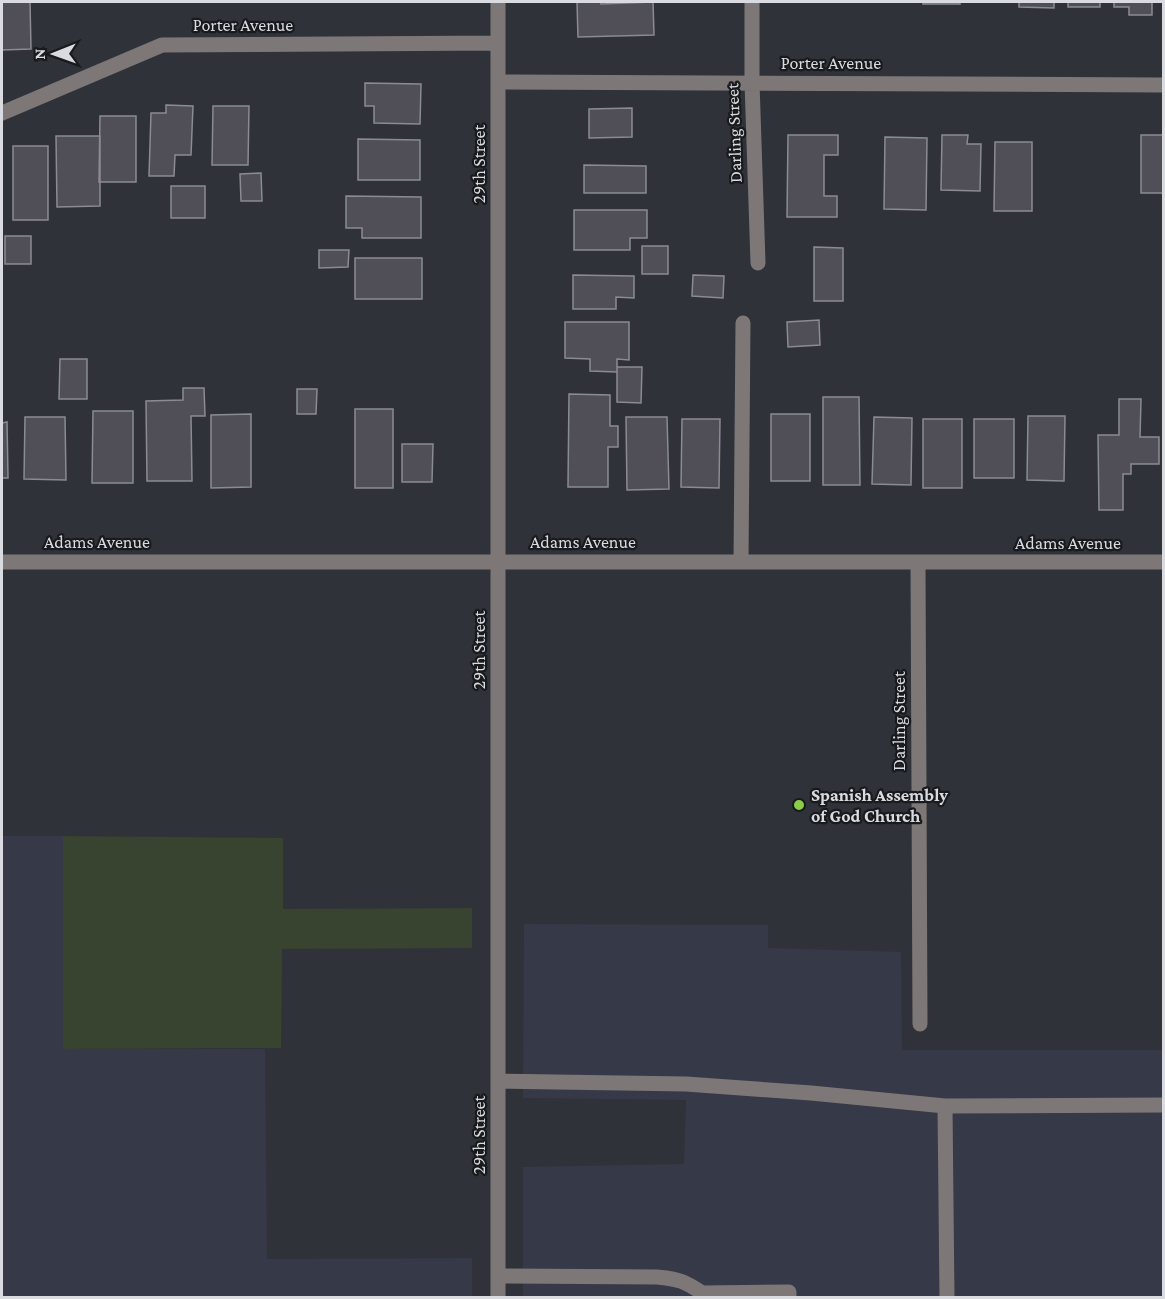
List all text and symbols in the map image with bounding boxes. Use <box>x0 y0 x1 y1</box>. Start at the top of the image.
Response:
street label: Porter Avenue <box>193 15 293 35</box>
north arrow <box>24 24 84 84</box>
text: N <box>31 49 48 60</box>
street label: Porter Avenue <box>781 53 881 73</box>
street label: Darling Street <box>722 82 746 183</box>
street label: 29th Street <box>469 124 489 203</box>
street label: Adams Avenue <box>44 532 150 552</box>
street label: Adams Avenue <box>530 532 636 552</box>
street label: Adams Avenue <box>1015 533 1121 553</box>
street label: 29th Street <box>469 610 489 689</box>
street label: Darling Street <box>889 670 909 771</box>
place label: Spanish Assembly of God Church <box>811 785 948 826</box>
marker: Spanish Assembly of God Church <box>792 798 806 812</box>
street label: 29th Street <box>469 1095 489 1174</box>

